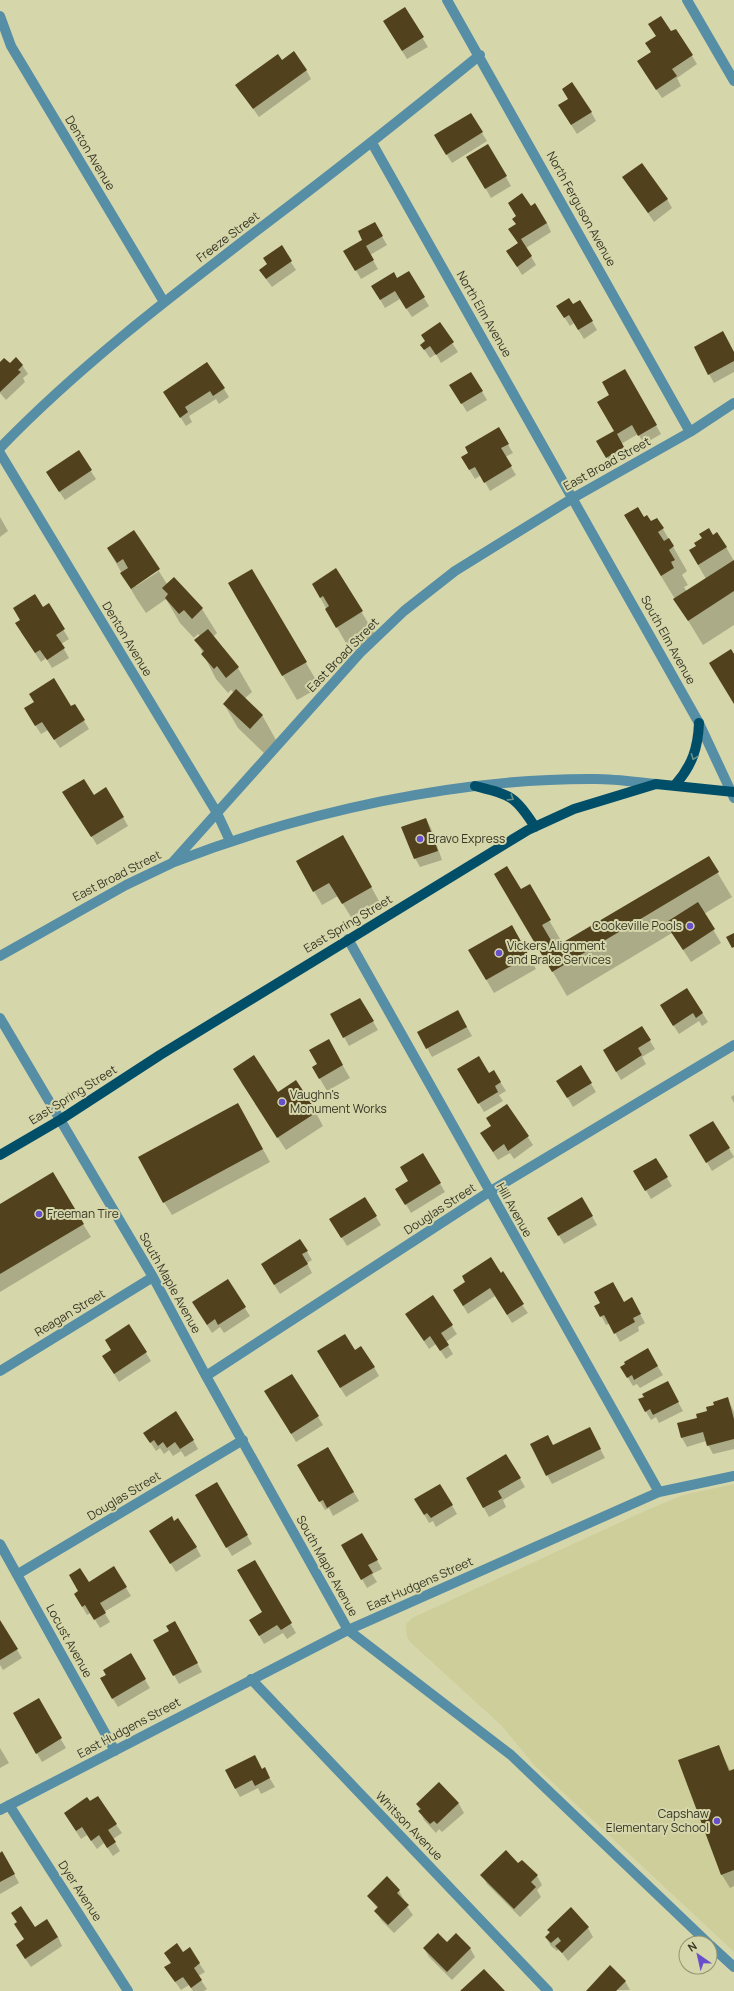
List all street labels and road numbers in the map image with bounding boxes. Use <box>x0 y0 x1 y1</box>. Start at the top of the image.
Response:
street label: Denton Avenue <box>61 112 119 193</box>
street label: North Ferguson Avenue <box>543 148 620 269</box>
street label: Freeze Street <box>193 207 263 266</box>
street label: North Elm Avenue <box>453 267 516 360</box>
street label: East Broad Street <box>560 432 654 495</box>
street label: South Elm Avenue <box>637 592 700 687</box>
street label: Denton Avenue <box>98 598 156 679</box>
street label: East Broad Street <box>303 614 383 695</box>
street label: East Broad Street <box>70 846 164 905</box>
street label: East Spring Street <box>300 890 395 957</box>
street label: East Spring Street <box>26 1061 120 1128</box>
street label: Douglas Street <box>400 1179 479 1238</box>
street label: Hill Avenue <box>492 1179 536 1240</box>
street label: South Maple Avenue <box>136 1229 205 1336</box>
street label: Reagan Street <box>31 1285 108 1340</box>
street label: Douglas Street <box>84 1467 164 1524</box>
street label: South Maple Avenue <box>293 1512 362 1619</box>
street label: East Hudgens Street <box>364 1552 476 1615</box>
street label: Locust Avenue <box>42 1601 97 1681</box>
street label: East Hudgens Street <box>74 1693 183 1762</box>
street label: Whitson Avenue <box>372 1787 447 1864</box>
street label: Dyer Avenue <box>55 1857 106 1924</box>

